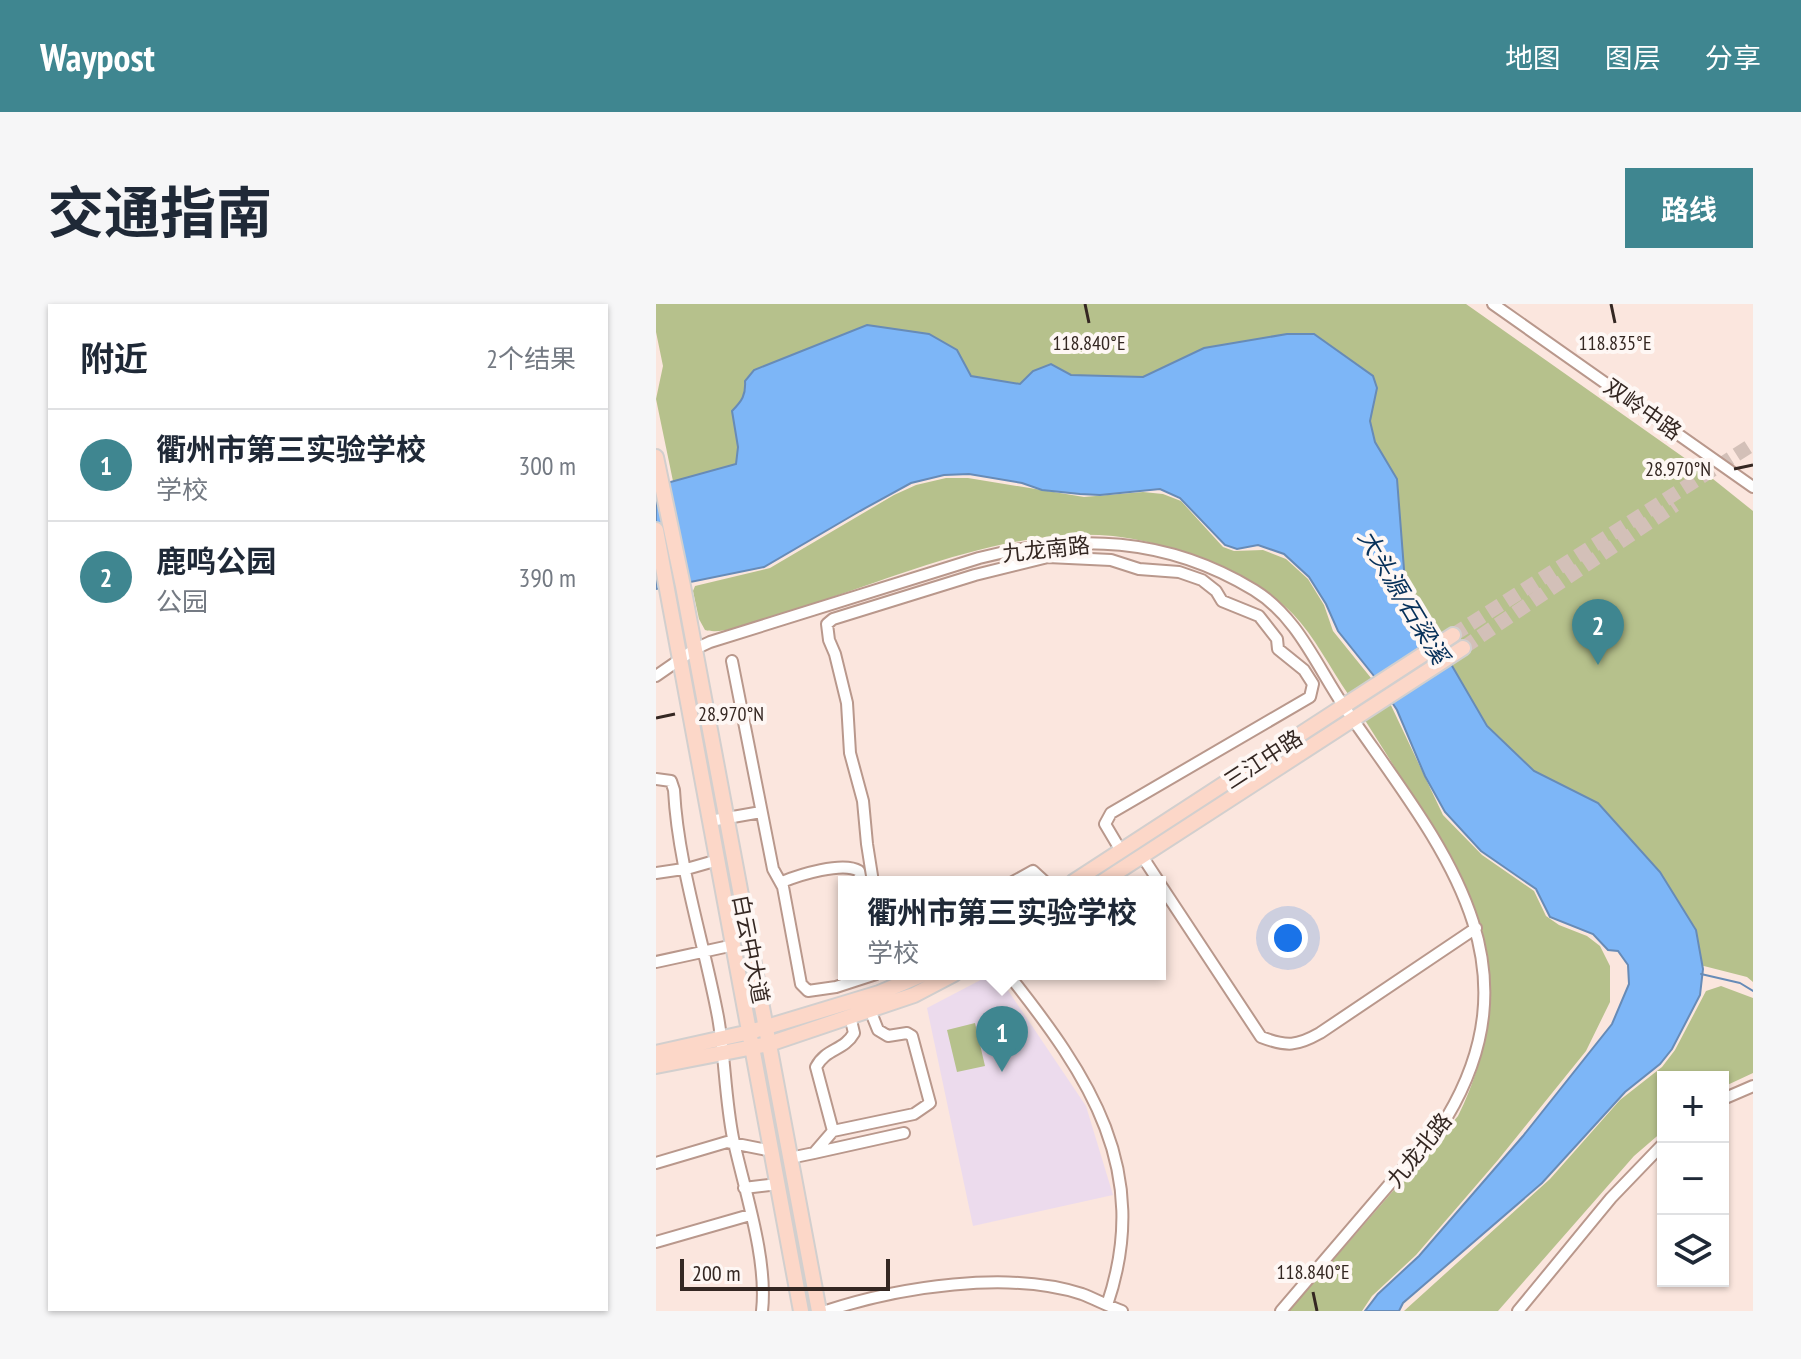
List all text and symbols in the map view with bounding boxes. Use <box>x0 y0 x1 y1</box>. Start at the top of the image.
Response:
text: Waypost <box>40 32 155 81</box>
text: 地图 <box>1505 39 1561 76</box>
text: 图层 <box>1605 39 1661 76</box>
text: 分享 <box>1705 39 1761 76</box>
button: 路线 <box>1625 168 1753 248</box>
text: 交通指南 <box>48 176 272 248</box>
text: 118.840°E <box>1053 330 1125 356</box>
text: 118.835°E <box>1579 330 1651 356</box>
text: 附近 <box>80 336 148 380</box>
text: 2个结果 <box>486 342 576 375</box>
street label: 双岭中路 <box>1599 372 1687 446</box>
text: 衢州市第三实验学校 <box>156 429 426 468</box>
text: 1 <box>100 449 112 482</box>
text: 300 m <box>518 449 576 482</box>
text: 28.970°N <box>1645 456 1711 482</box>
text: 学校 <box>156 473 208 506</box>
water label: 大头源/石梁溪 <box>1351 524 1457 672</box>
street label: 九龙南路 <box>1001 530 1091 568</box>
text: 鹿鸣公园 <box>156 541 276 580</box>
text: 2 <box>100 561 112 594</box>
text: 390 m <box>518 561 576 594</box>
text: 公园 <box>156 585 208 618</box>
pin: 2 <box>1572 599 1624 665</box>
text: 28.970°N <box>698 701 764 727</box>
street label: 三江中路 <box>1218 723 1308 795</box>
popup <box>838 876 1166 980</box>
street label: 白云中大道 <box>727 892 775 1006</box>
text: 衢州市第三实验学校 <box>867 892 1137 931</box>
your location <box>1268 918 1308 958</box>
text: 学校 <box>867 936 919 969</box>
pin: 1 <box>976 1006 1028 1072</box>
map controls <box>1657 1071 1729 1287</box>
button: + <box>1657 1071 1729 1143</box>
street label: 九龙北路 <box>1380 1107 1458 1193</box>
button: − <box>1657 1143 1729 1215</box>
button: layers <box>1657 1215 1729 1287</box>
scale bar <box>680 1255 890 1291</box>
text: 200 m <box>692 1259 741 1287</box>
text: 118.840°E <box>1277 1259 1349 1285</box>

